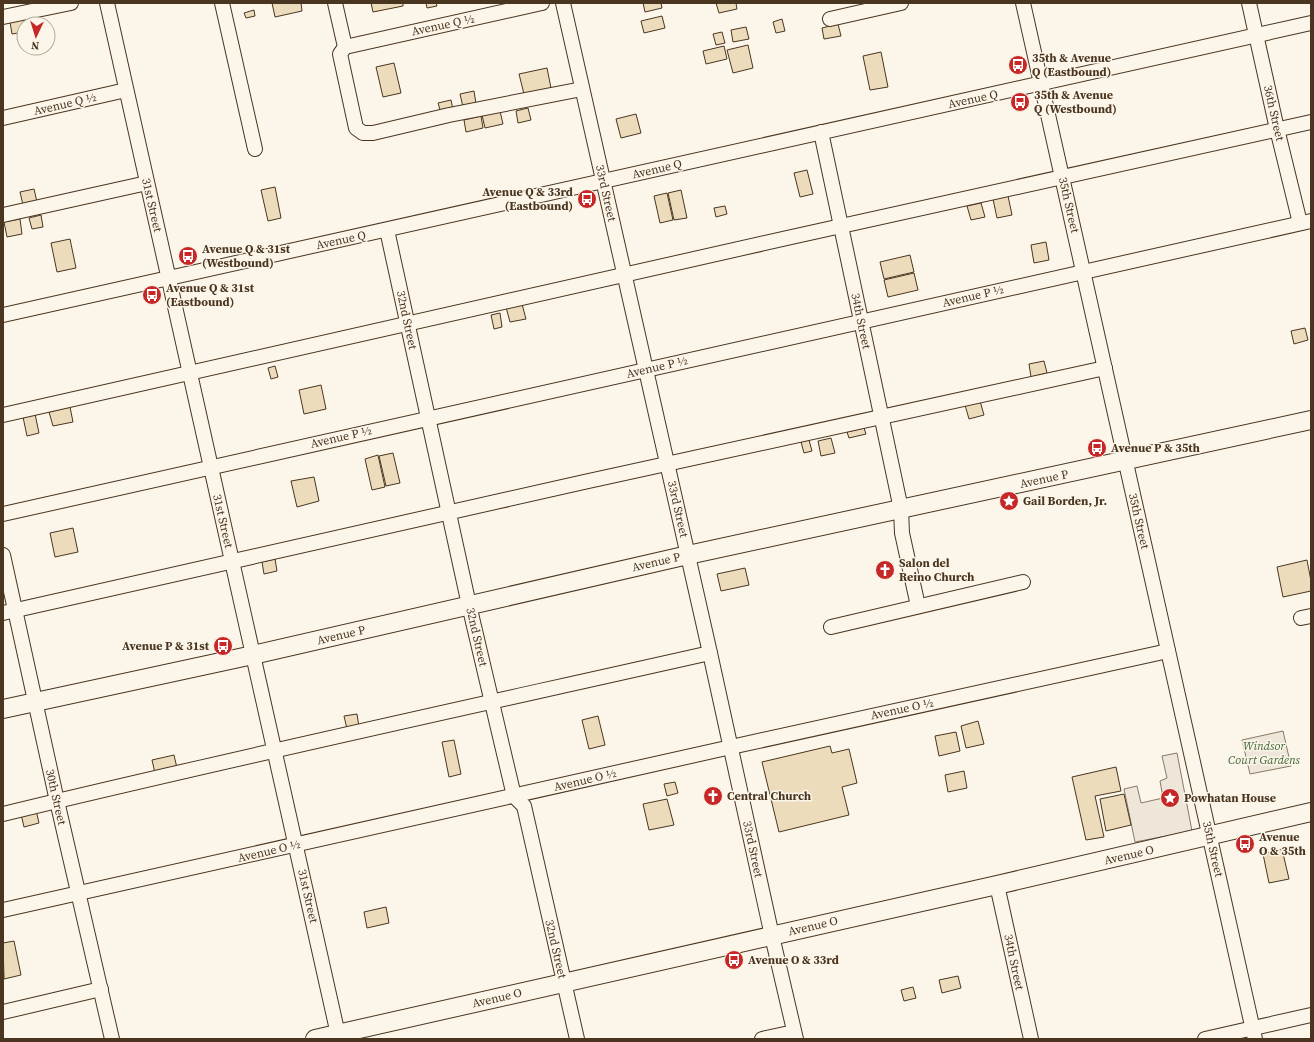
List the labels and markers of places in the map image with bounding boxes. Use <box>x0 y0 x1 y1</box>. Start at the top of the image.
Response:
place label: 35th & Avenue Q (Eastbound) <box>1032 50 1111 80</box>
bus stop icon: 35th & Avenue Q (Eastbound) <box>1007 54 1029 76</box>
place label: 35th & Avenue Q (Westbound) <box>1034 87 1117 117</box>
bus stop icon: 35th & Avenue Q (Westbound) <box>1009 91 1031 113</box>
place label: Avenue Q & 33rd (Eastbound) <box>482 184 573 214</box>
bus stop icon: Avenue Q & 33rd (Eastbound) <box>576 188 598 210</box>
place label: Avenue Q & 31st (Westbound) <box>202 241 291 271</box>
bus stop icon: Avenue Q & 31st (Westbound) <box>177 245 199 267</box>
place label: Avenue Q & 31st (Eastbound) <box>166 280 255 310</box>
bus stop icon: Avenue Q & 31st (Eastbound) <box>141 284 163 306</box>
bus stop icon: Avenue P & 35th <box>1086 437 1108 459</box>
place label: Avenue P & 35th <box>1111 440 1200 456</box>
place icon: Gail Borden, Jr. <box>998 490 1020 512</box>
place label: Gail Borden, Jr. <box>1023 493 1107 509</box>
place label: Salon del Reino Church <box>899 555 975 585</box>
church icon: Salon del Reino Church <box>874 559 896 581</box>
bus stop icon: Avenue P & 31st <box>212 635 234 657</box>
place label: Avenue P & 31st <box>122 638 210 654</box>
church icon: Central Church <box>702 785 724 807</box>
place icon: Powhatan House <box>1159 787 1181 809</box>
place label: Central Church <box>727 788 812 804</box>
place label: Powhatan House <box>1184 790 1276 806</box>
place label: Avenue O & 35th <box>1259 829 1307 859</box>
bus stop icon: Avenue O & 35th <box>1234 833 1256 855</box>
bus stop icon: Avenue O & 33rd <box>723 949 745 971</box>
place label: Avenue O & 33rd <box>748 952 839 968</box>

